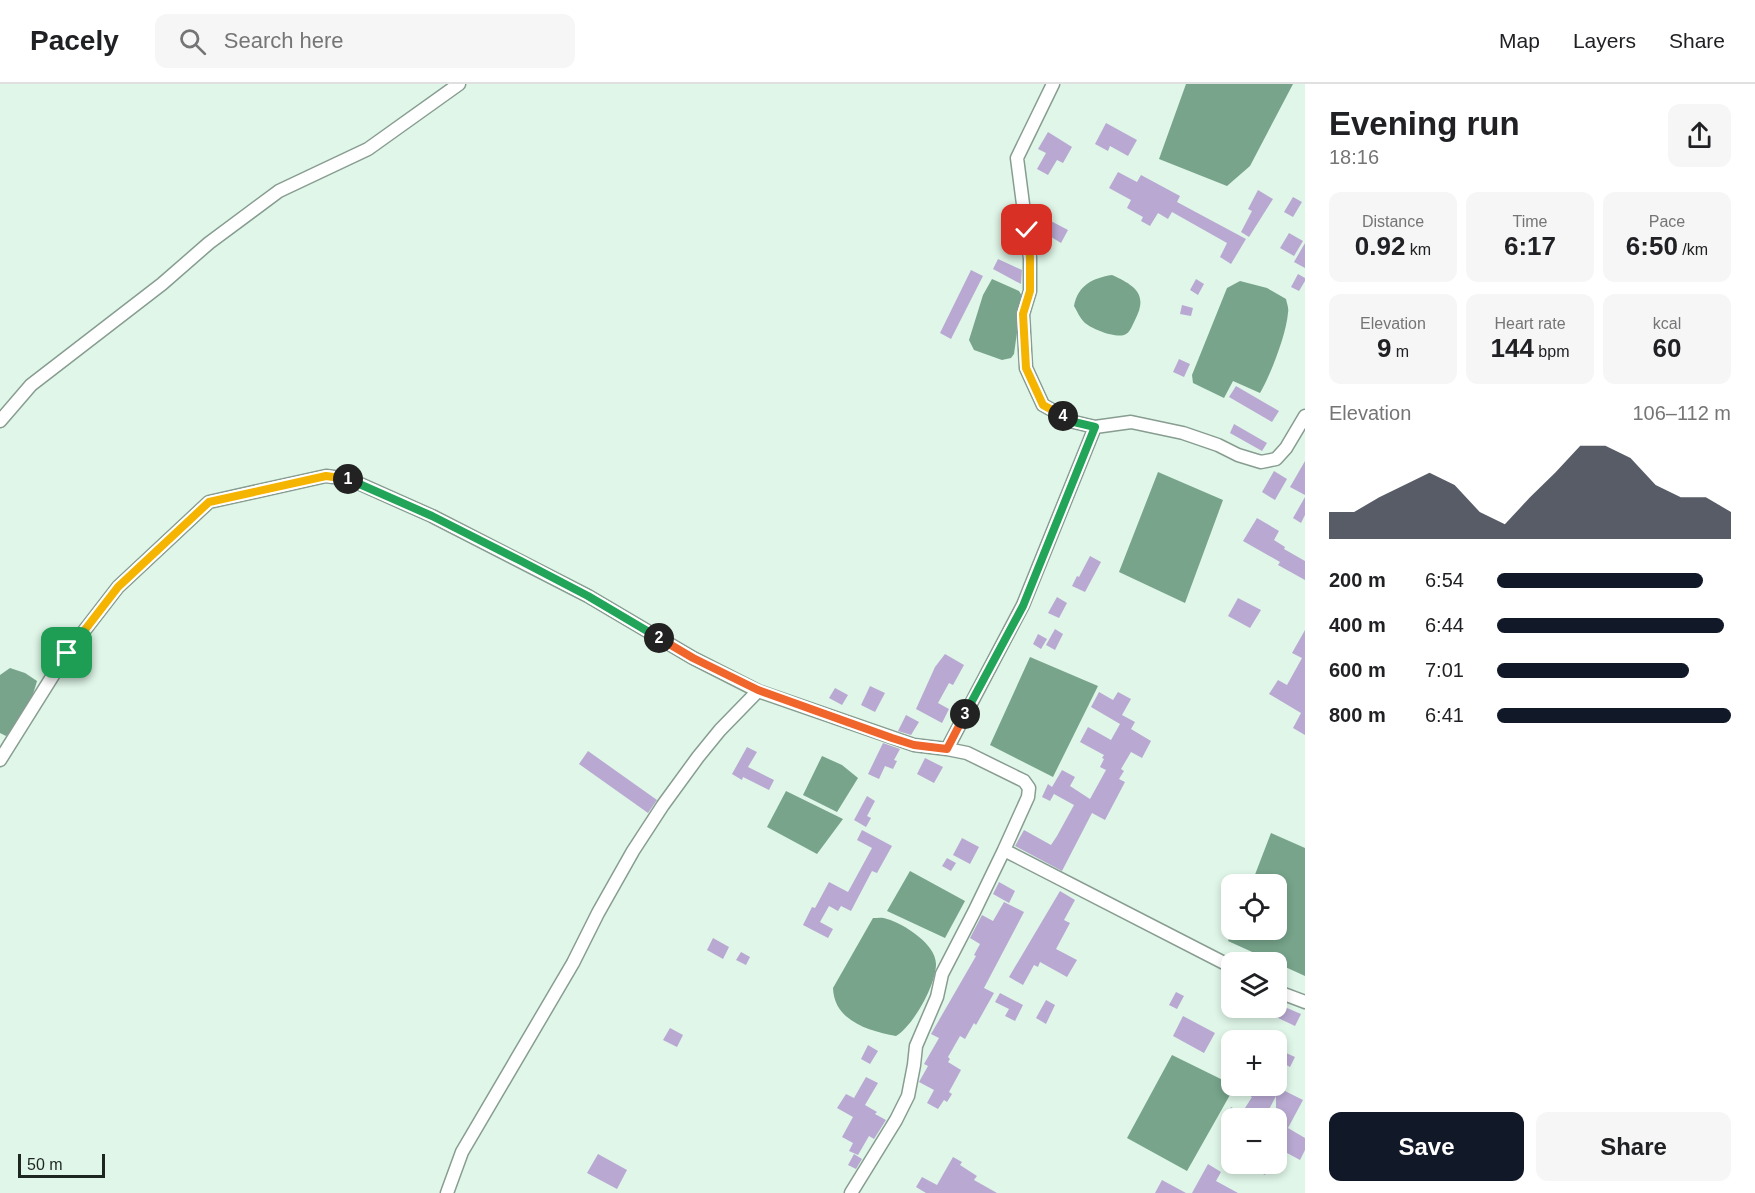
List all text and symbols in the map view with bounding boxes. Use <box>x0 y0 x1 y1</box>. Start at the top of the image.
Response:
search box <box>155 14 575 68</box>
text: Pacely <box>30 25 119 56</box>
icon: search <box>176 25 209 58</box>
text: Search here <box>224 28 344 53</box>
text: Map <box>1499 29 1540 52</box>
text: Layers <box>1573 29 1636 52</box>
text: Share <box>1669 29 1725 52</box>
button: share <box>1668 104 1731 167</box>
text: Evening run <box>1329 105 1520 142</box>
text: 18:16 <box>1329 146 1379 168</box>
pin <box>1001 204 1052 255</box>
icon: check <box>1010 213 1043 246</box>
text: Distance <box>1362 213 1424 230</box>
text: Time <box>1513 213 1547 230</box>
text: Pace <box>1649 213 1685 230</box>
text: 0.92 <box>1355 231 1405 261</box>
text: 6:17 <box>1504 231 1556 261</box>
text: 6:50 <box>1626 231 1678 261</box>
text: km <box>1405 241 1431 258</box>
text: /km <box>1678 241 1708 258</box>
text: Elevation <box>1360 315 1426 332</box>
text: Heart rate <box>1494 315 1566 332</box>
text: kcal <box>1653 315 1681 332</box>
text: 9 <box>1377 333 1391 363</box>
text: 144 <box>1491 333 1534 363</box>
text: 60 <box>1653 333 1681 363</box>
text: m <box>1391 343 1409 360</box>
text: bpm <box>1534 343 1569 360</box>
pin: 4 <box>1048 401 1078 431</box>
text: Elevation <box>1329 402 1411 424</box>
text: 106–112 m <box>1632 402 1731 424</box>
text: 4 <box>1059 407 1067 424</box>
pin: 1 <box>333 464 363 494</box>
text: 1 <box>344 470 352 487</box>
text: 200 m <box>1329 569 1386 591</box>
text: 6:54 <box>1425 569 1464 591</box>
text: 400 m <box>1329 614 1386 636</box>
text: 6:44 <box>1425 614 1464 636</box>
pin: 2 <box>644 623 674 653</box>
pin <box>41 627 92 678</box>
text: 2 <box>655 629 663 646</box>
icon: arrive <box>50 636 83 669</box>
text: 600 m <box>1329 659 1386 681</box>
text: 7:01 <box>1425 659 1464 681</box>
pin: 3 <box>950 699 980 729</box>
text: 800 m <box>1329 704 1386 726</box>
text: 6:41 <box>1425 704 1464 726</box>
text: 3 <box>961 705 969 722</box>
map controls <box>1221 874 1287 1174</box>
button: locate <box>1221 874 1287 940</box>
button: layers <box>1221 952 1287 1018</box>
button: + <box>1221 1030 1287 1096</box>
button: − <box>1221 1108 1287 1174</box>
button: Save <box>1329 1112 1524 1181</box>
button: Share <box>1536 1112 1731 1181</box>
scale bar <box>18 1151 105 1178</box>
text: 50 m <box>27 1156 63 1173</box>

